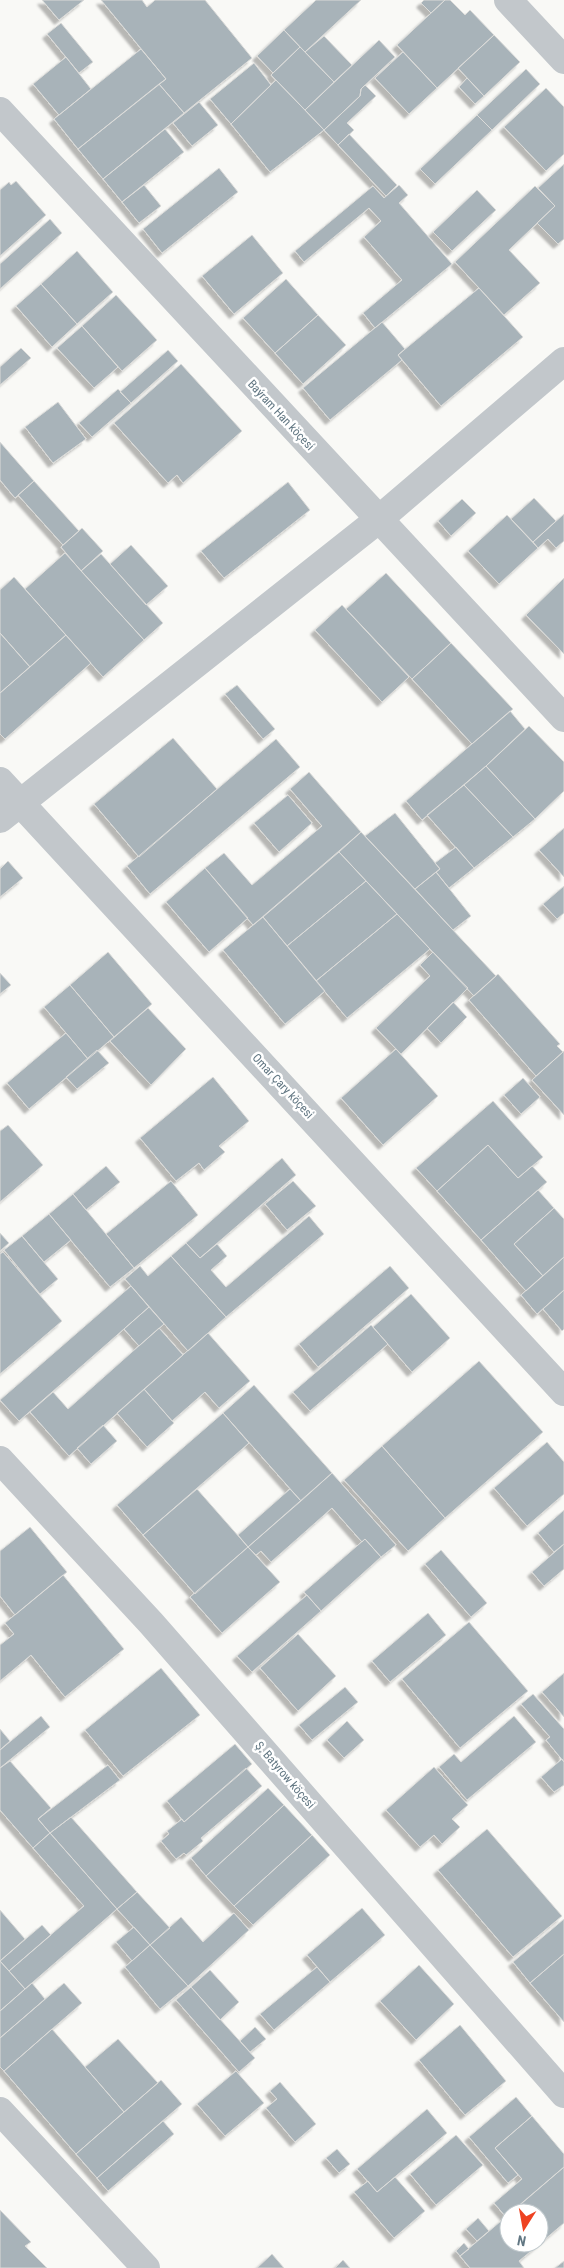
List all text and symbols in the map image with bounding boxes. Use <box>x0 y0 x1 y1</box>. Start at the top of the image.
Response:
street label: Baýram Han köçesi <box>245 377 317 453</box>
street label: Omar Çary köçesi <box>249 1051 317 1121</box>
street label: Ş. Batyrow köçesi <box>252 1739 318 1811</box>
north arrow <box>499 2203 549 2253</box>
text: N <box>516 2232 527 2249</box>

